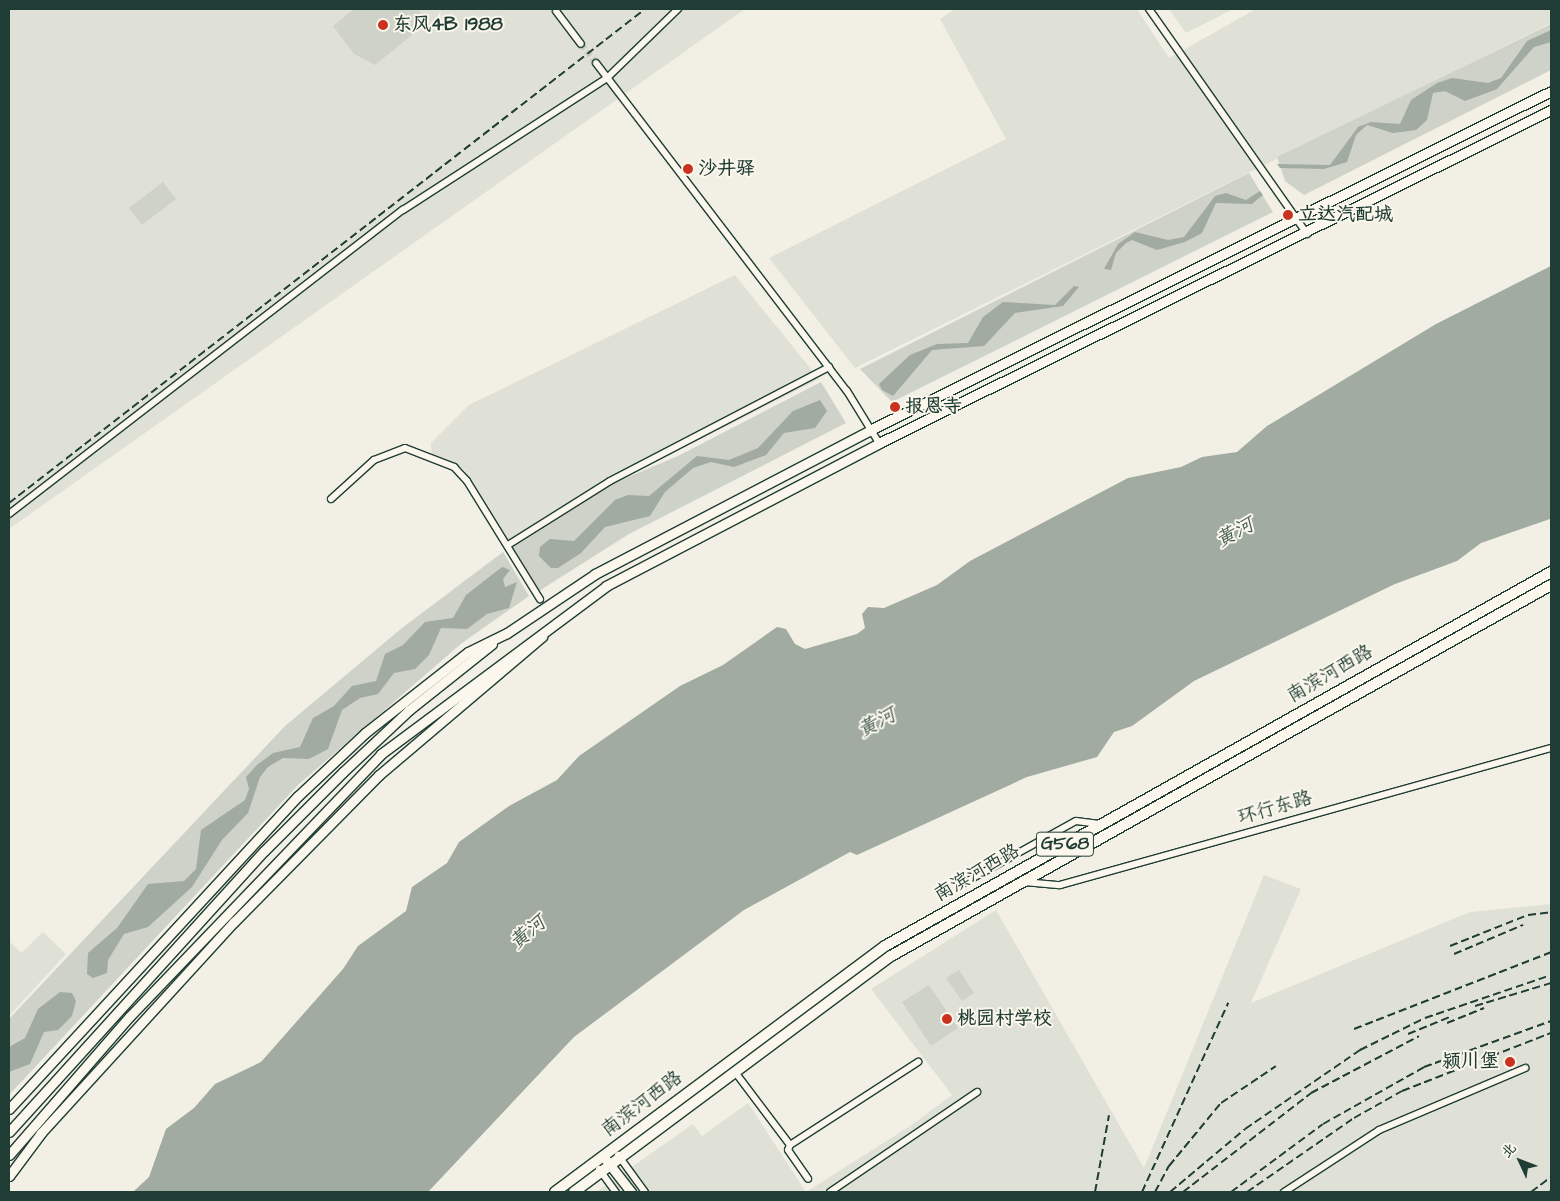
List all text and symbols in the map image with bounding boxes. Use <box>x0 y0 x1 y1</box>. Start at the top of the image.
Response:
place label: 东风4B 1988 <box>393 14 503 36</box>
marker: 东风4B 1988 <box>377 19 389 31</box>
place label: 沙井驿 <box>698 158 755 180</box>
marker: 沙井驿 <box>682 163 694 175</box>
place label: 立达汽配城 <box>1298 204 1393 226</box>
marker: 立达汽配城 <box>1282 209 1294 221</box>
place label: 报恩寺 <box>905 396 962 418</box>
marker: 报恩寺 <box>889 401 901 413</box>
water label: 黄河 <box>1212 513 1258 553</box>
street label: 南滨河西路 <box>1283 640 1377 708</box>
water label: 黄河 <box>854 703 900 743</box>
street label: 环行东路 <box>1235 787 1315 829</box>
road number: G568 <box>1035 829 1095 860</box>
street label: 南滨河西路 <box>930 839 1024 907</box>
water label: 黄河 <box>505 911 551 955</box>
place label: 桃园村学校 <box>957 1008 1052 1030</box>
marker: 桃园村学校 <box>941 1013 953 1025</box>
place label: 颍川堡 <box>1442 1051 1499 1073</box>
marker: 颍川堡 <box>1503 1055 1517 1069</box>
street label: 南滨河西路 <box>597 1066 687 1142</box>
north arrow <box>1495 1136 1545 1186</box>
text: 北 <box>1497 1139 1521 1163</box>

